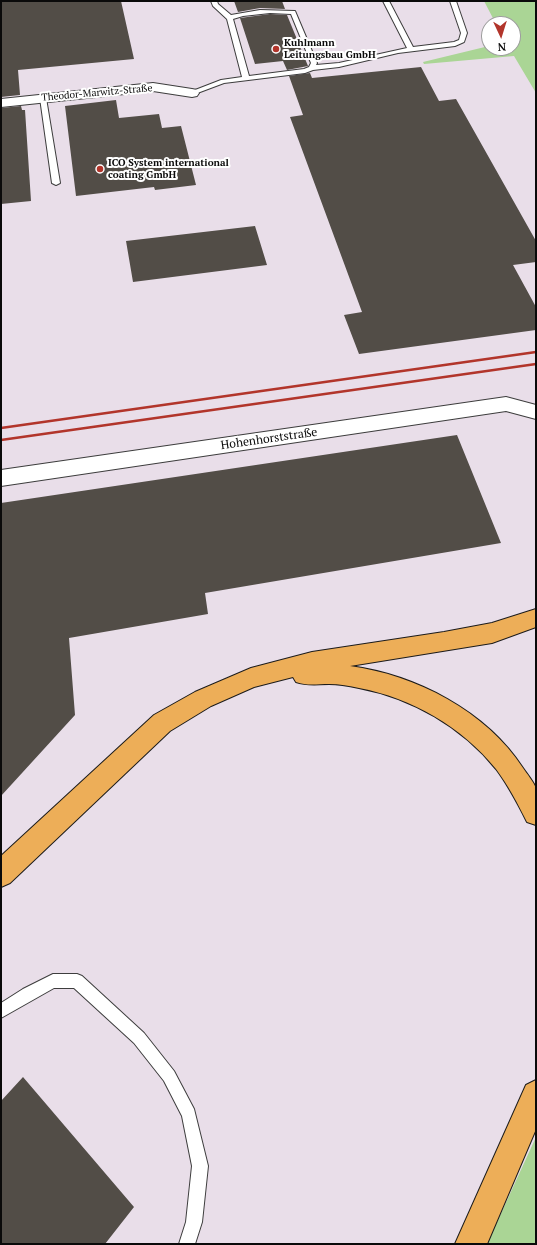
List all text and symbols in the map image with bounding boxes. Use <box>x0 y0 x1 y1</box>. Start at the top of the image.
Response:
north arrow <box>481 16 521 56</box>
place label: Kuhlmann Leitungsbau GmbH <box>284 37 376 60</box>
text: N <box>497 40 506 54</box>
marker: Kuhlmann Leitungsbau GmbH <box>271 44 281 54</box>
street label: Theodor-Marwitz-Straße <box>41 82 153 104</box>
place label: ICO System international coating GmbH <box>108 157 229 180</box>
marker: ICO System international coating GmbH <box>95 164 105 174</box>
street label: Hohenhorststraße <box>220 425 318 453</box>

